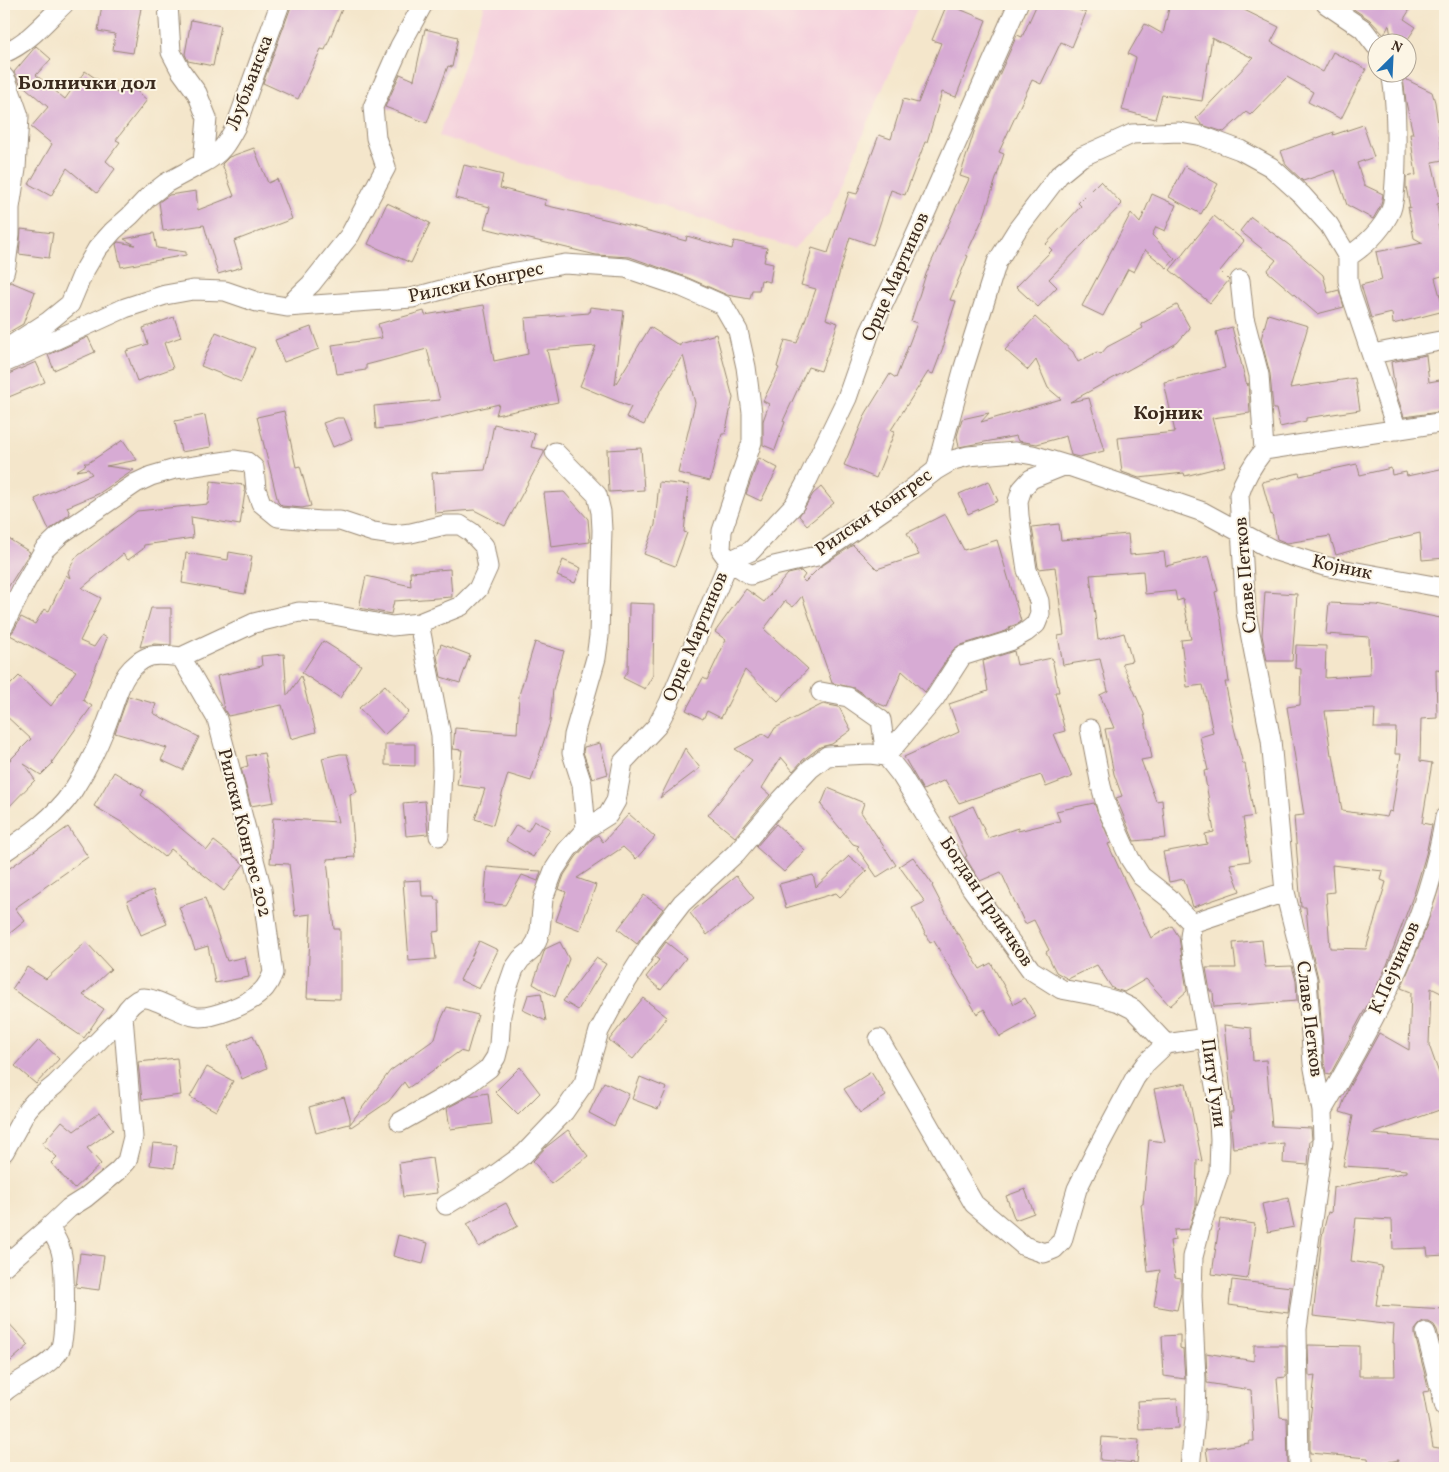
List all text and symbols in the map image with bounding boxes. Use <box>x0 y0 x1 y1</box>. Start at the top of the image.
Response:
street label: Љубљанска <box>220 32 280 134</box>
north arrow <box>1366 32 1416 82</box>
text: N <box>1388 37 1405 58</box>
district label: Болнички дол <box>18 70 156 98</box>
street label: Орце Мартинов <box>856 208 936 346</box>
street label: Рилски Конгрес <box>406 256 546 310</box>
district label: Којник <box>1133 400 1203 428</box>
street label: Рилски Конгрес <box>810 463 938 563</box>
street label: Славе Петков <box>1228 516 1264 634</box>
street label: Којник <box>1310 549 1374 587</box>
street label: Орце Мартинов <box>657 568 735 706</box>
street label: Рилски Конгрес 202 <box>210 746 278 920</box>
street label: Богдан Прличков <box>933 832 1039 972</box>
street label: К.Пејчинов <box>1363 917 1427 1019</box>
street label: Славе Петков <box>1289 959 1329 1079</box>
street label: Питу Гули <box>1194 1037 1232 1129</box>

